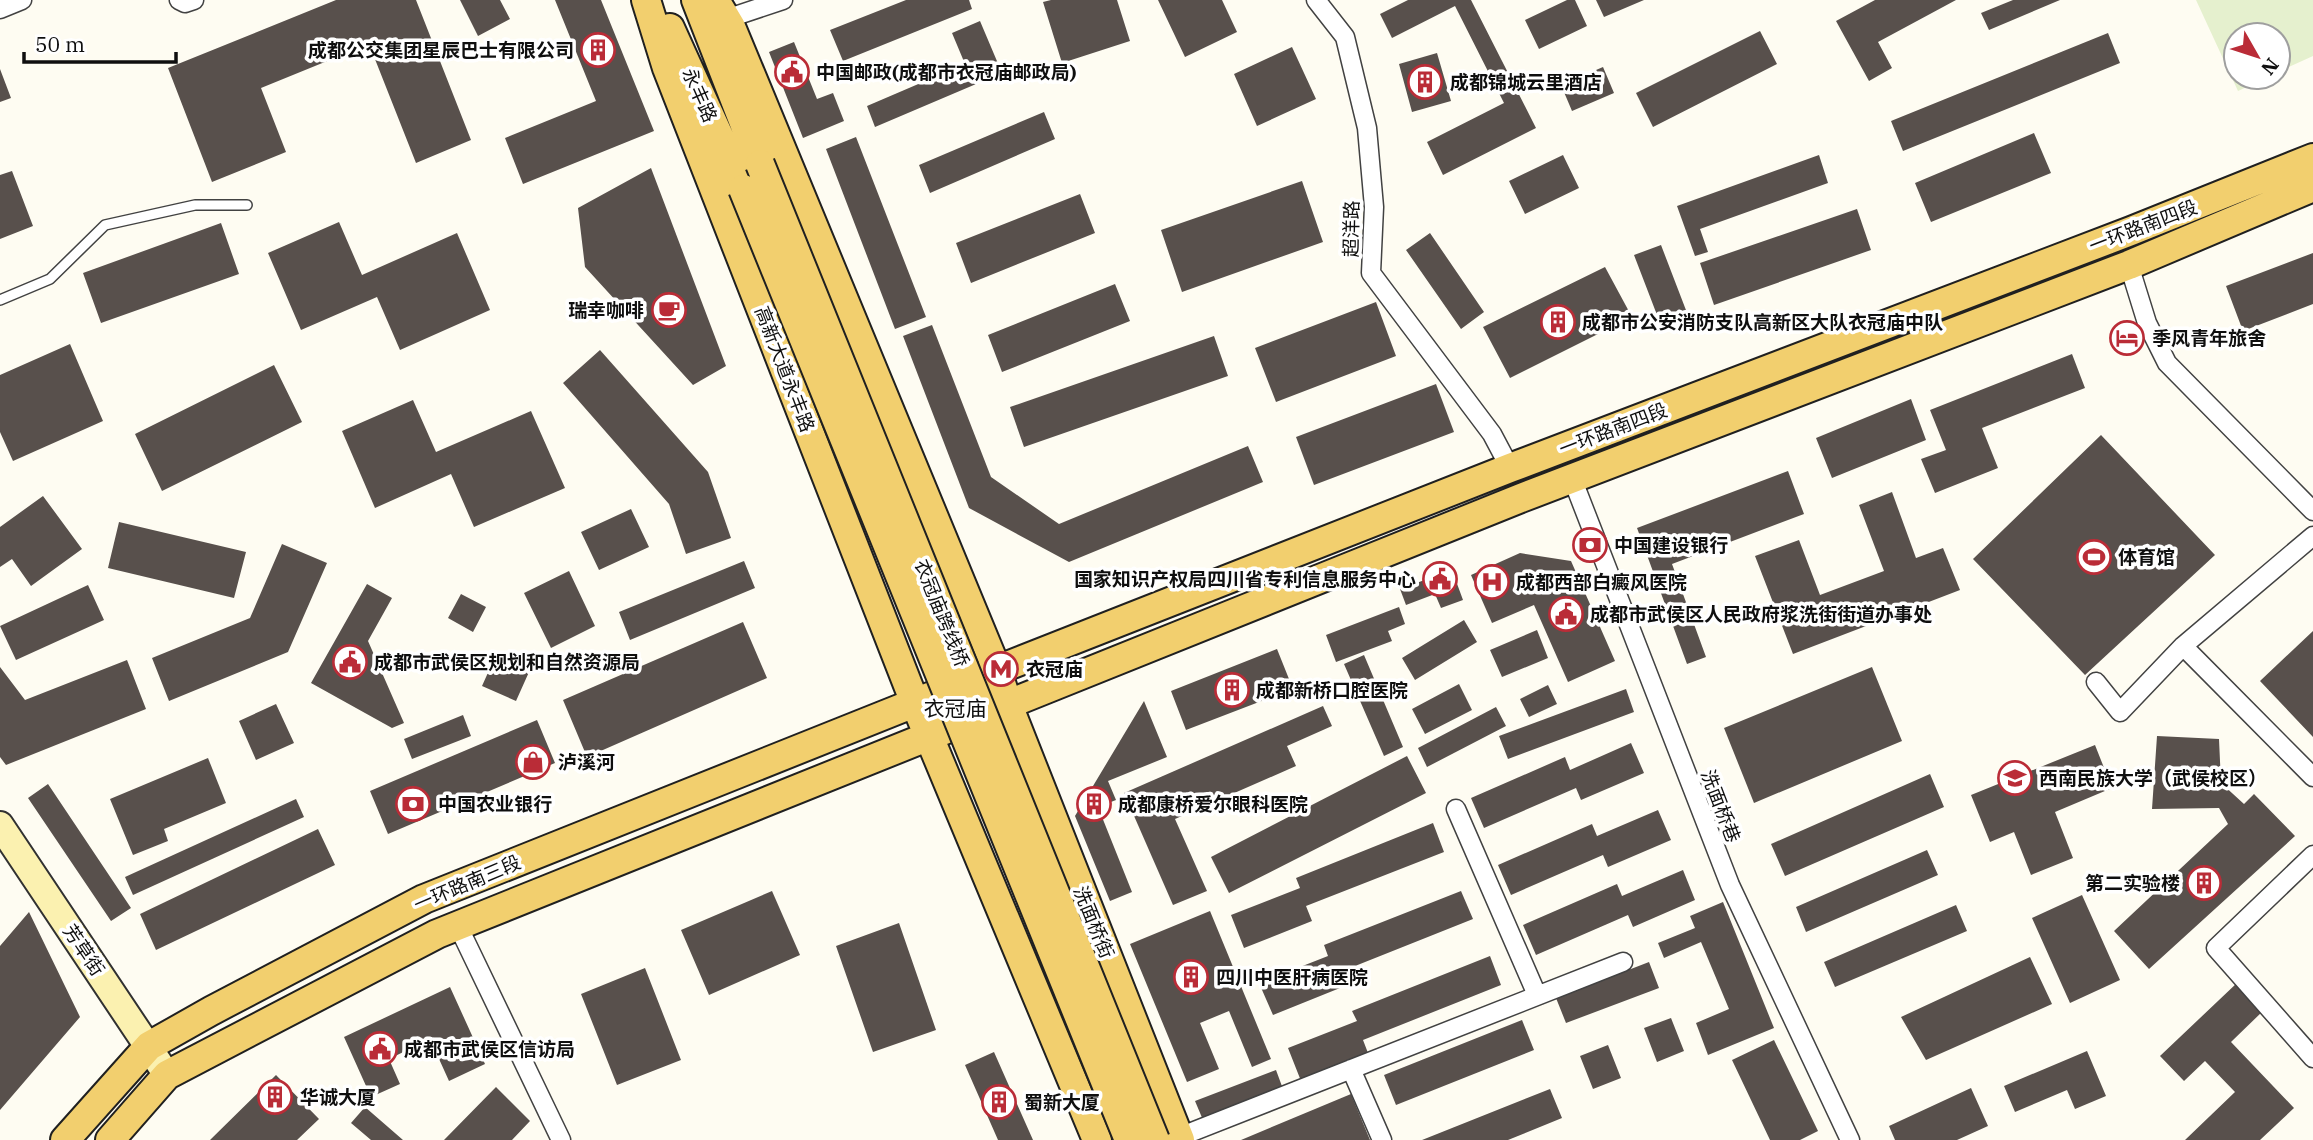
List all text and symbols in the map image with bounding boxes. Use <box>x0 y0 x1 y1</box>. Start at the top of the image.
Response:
scale bar <box>24 21 177 65</box>
north arrow <box>2222 21 2292 91</box>
text: 50 m <box>35 30 85 58</box>
building icon: 成都公交集团星辰巴士有限公司 <box>579 31 617 69</box>
place label: 成都公交集团星辰巴士有限公司 <box>308 38 574 62</box>
public building icon: 中国邮政(成都市衣冠庙邮政局) <box>773 53 811 91</box>
text: N <box>2256 53 2284 80</box>
place label: 中国邮政(成都市衣冠庙邮政局) <box>816 60 1077 84</box>
building icon: 成都锦城云里酒店 <box>1406 63 1444 101</box>
street label: 永丰路 <box>677 64 723 126</box>
place label: 成都锦城云里酒店 <box>1450 70 1602 94</box>
street label: 一环路南四段 <box>2085 194 2201 258</box>
street label: 超洋路 <box>1339 200 1363 258</box>
cafe icon: 瑞幸咖啡 <box>650 291 688 329</box>
place label: 瑞幸咖啡 <box>568 298 644 322</box>
street label: 高新大道永丰路 <box>750 303 820 435</box>
building icon: 成都市公安消防支队高新区大队衣冠庙中队 <box>1539 303 1577 341</box>
place label: 成都市公安消防支队高新区大队衣冠庙中队 <box>1582 310 1943 334</box>
hotel icon: 季风青年旅舍 <box>2108 319 2146 357</box>
place label: 季风青年旅舍 <box>2152 326 2266 350</box>
street label: 一环路南四段 <box>1555 397 1671 461</box>
bank icon: 中国建设银行 <box>1571 526 1609 564</box>
place label: 中国建设银行 <box>1614 533 1728 557</box>
sports icon: 体育馆 <box>2075 538 2113 576</box>
place label: 体育馆 <box>2118 545 2175 569</box>
street label: 衣冠庙跨线桥 <box>910 556 974 670</box>
public building icon: 国家知识产权局四川省专利信息服务中心 <box>1421 560 1459 598</box>
hospital icon: 成都西部白癜风医院 <box>1473 563 1511 601</box>
place label: 国家知识产权局四川省专利信息服务中心 <box>1074 567 1416 591</box>
place label: 成都西部白癜风医院 <box>1516 570 1687 594</box>
public building icon: 成都市武侯区人民政府浆洗街街道办事处 <box>1547 595 1585 633</box>
place label: 成都市武侯区人民政府浆洗街街道办事处 <box>1590 602 1932 626</box>
public building icon: 成都市武侯区规划和自然资源局 <box>331 643 369 681</box>
place label: 成都市武侯区规划和自然资源局 <box>374 650 640 674</box>
metro station icon: 衣冠庙 <box>982 650 1020 688</box>
place label: 衣冠庙 <box>1026 657 1083 681</box>
building icon: 成都新桥口腔医院 <box>1213 671 1251 709</box>
place label: 成都新桥口腔医院 <box>1256 678 1408 702</box>
district label: 衣冠庙 <box>924 694 987 722</box>
shop icon: 泸溪河 <box>514 743 552 781</box>
place label: 泸溪河 <box>558 750 615 774</box>
school or university icon: 西南民族大学（武侯校区） <box>1996 759 2034 797</box>
street label: 洗面桥巷 <box>1696 766 1746 846</box>
place label: 西南民族大学（武侯校区） <box>2039 766 2267 790</box>
bank icon: 中国农业银行 <box>394 785 432 823</box>
building icon: 成都康桥爱尔眼科医院 <box>1075 785 1113 823</box>
place label: 中国农业银行 <box>438 792 552 816</box>
place label: 成都康桥爱尔眼科医院 <box>1118 792 1308 816</box>
street label: 一环路南三段 <box>410 850 524 916</box>
building icon: 第二实验楼 <box>2185 864 2223 902</box>
place label: 第二实验楼 <box>2085 871 2180 895</box>
street label: 洗面桥街 <box>1069 882 1119 962</box>
street label: 芳草街 <box>58 920 110 980</box>
building icon: 四川中医肝病医院 <box>1172 958 1210 996</box>
place label: 四川中医肝病医院 <box>1216 965 1368 989</box>
public building icon: 成都市武侯区信访局 <box>361 1030 399 1068</box>
place label: 成都市武侯区信访局 <box>404 1037 575 1061</box>
building icon: 华诚大厦 <box>256 1078 294 1116</box>
building icon: 蜀新大厦 <box>980 1083 1018 1121</box>
place label: 华诚大厦 <box>300 1085 376 1109</box>
place label: 蜀新大厦 <box>1024 1090 1100 1114</box>

